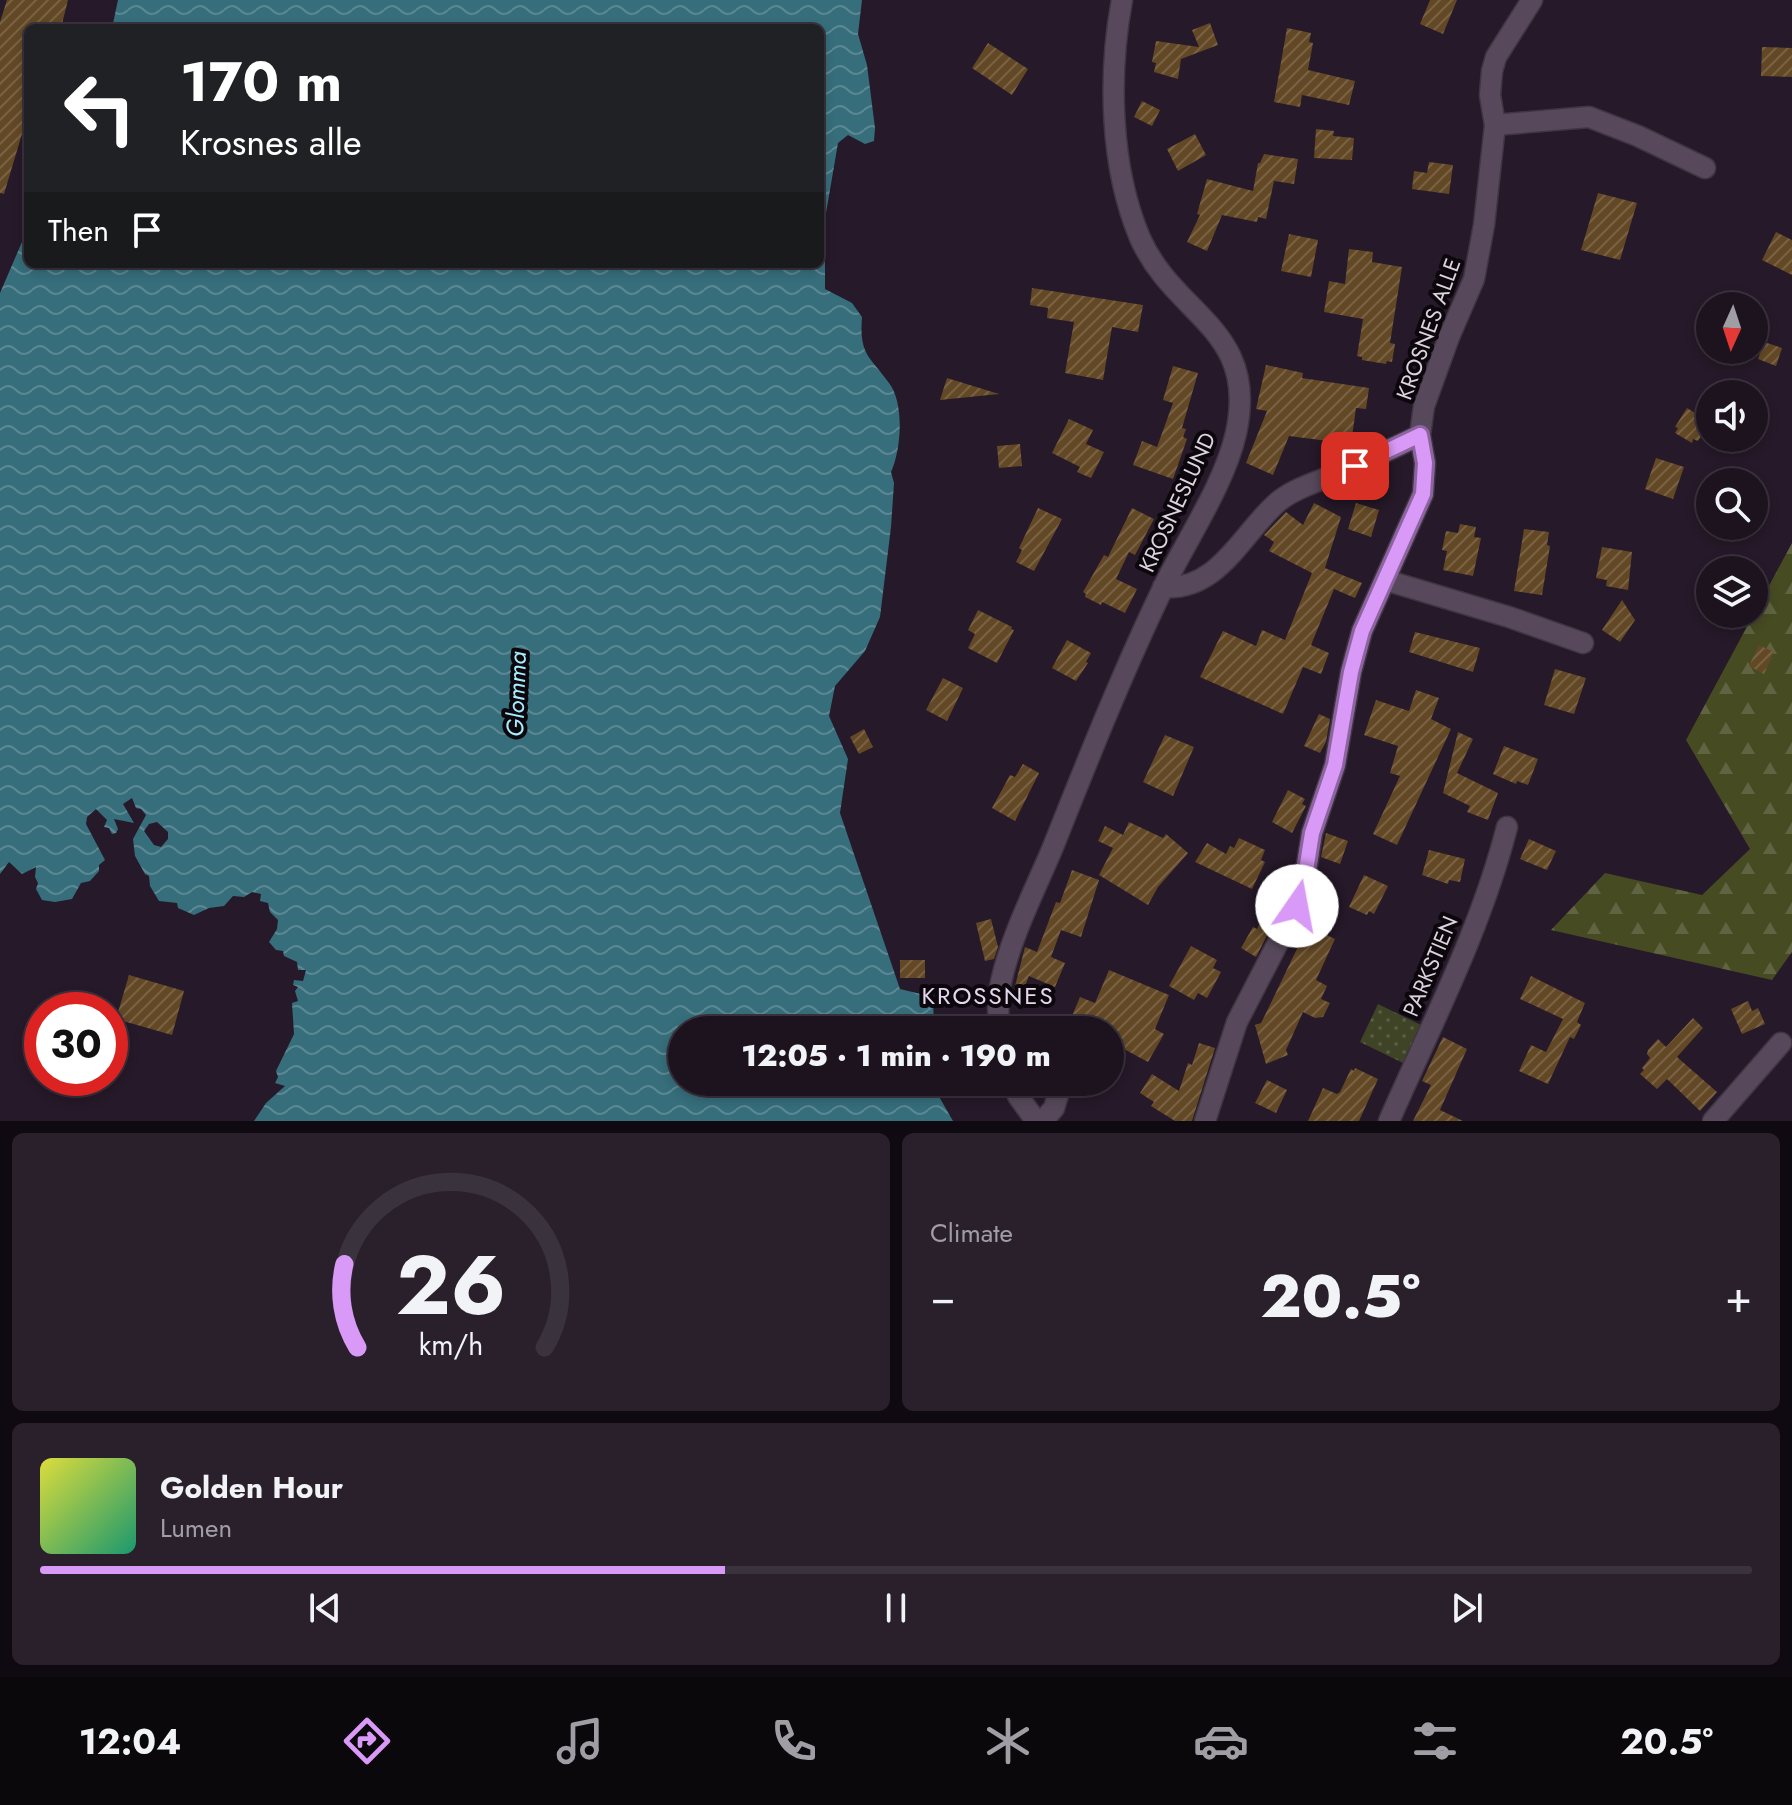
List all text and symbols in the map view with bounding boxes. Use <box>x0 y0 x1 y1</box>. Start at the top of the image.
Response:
text: 170 m <box>180 41 342 122</box>
icon: left <box>48 56 152 160</box>
text: Krosnes alle <box>180 116 361 168</box>
icon: arrive <box>125 208 169 252</box>
text: Then <box>48 209 109 252</box>
street label: KROSNES ALLE <box>1388 254 1468 404</box>
north arrow <box>1696 292 1768 364</box>
map controls <box>1696 292 1768 628</box>
button: sound <box>1696 380 1768 452</box>
street label: KROSNESLUND <box>1131 427 1223 577</box>
pin <box>1321 432 1389 500</box>
icon: arrive <box>1333 444 1377 488</box>
button: search <box>1696 468 1768 540</box>
button: layers <box>1696 556 1768 628</box>
water label: Glomma <box>497 651 535 737</box>
position arrow <box>1255 864 1339 948</box>
street label: PARKSTIEN <box>1394 911 1466 1021</box>
district label: KROSSNES <box>921 978 1055 1013</box>
speed limit sign: 30 <box>24 992 128 1096</box>
text: 12:05 · 1 min · 190 m <box>741 1034 1051 1077</box>
text: Climate <box>930 1214 1013 1252</box>
text: 26 <box>396 1225 506 1345</box>
text: 20.5° <box>1261 1253 1420 1340</box>
text: − <box>930 1265 956 1329</box>
text: + <box>1725 1265 1752 1329</box>
text: km/h <box>419 1324 483 1366</box>
text: Golden Hour <box>160 1466 343 1509</box>
text: Lumen <box>160 1509 232 1547</box>
icon: previous <box>303 1586 347 1630</box>
icon: pause <box>874 1586 918 1630</box>
icon: next <box>1445 1586 1489 1630</box>
icon: directions <box>339 1713 395 1769</box>
icon: music <box>552 1713 608 1769</box>
icon: phone <box>766 1713 822 1769</box>
icon: climate <box>980 1713 1036 1769</box>
icon: car <box>1193 1713 1249 1769</box>
icon: filters <box>1407 1713 1463 1769</box>
text: 12:04 <box>79 1715 181 1767</box>
text: 20.5° <box>1620 1715 1713 1767</box>

